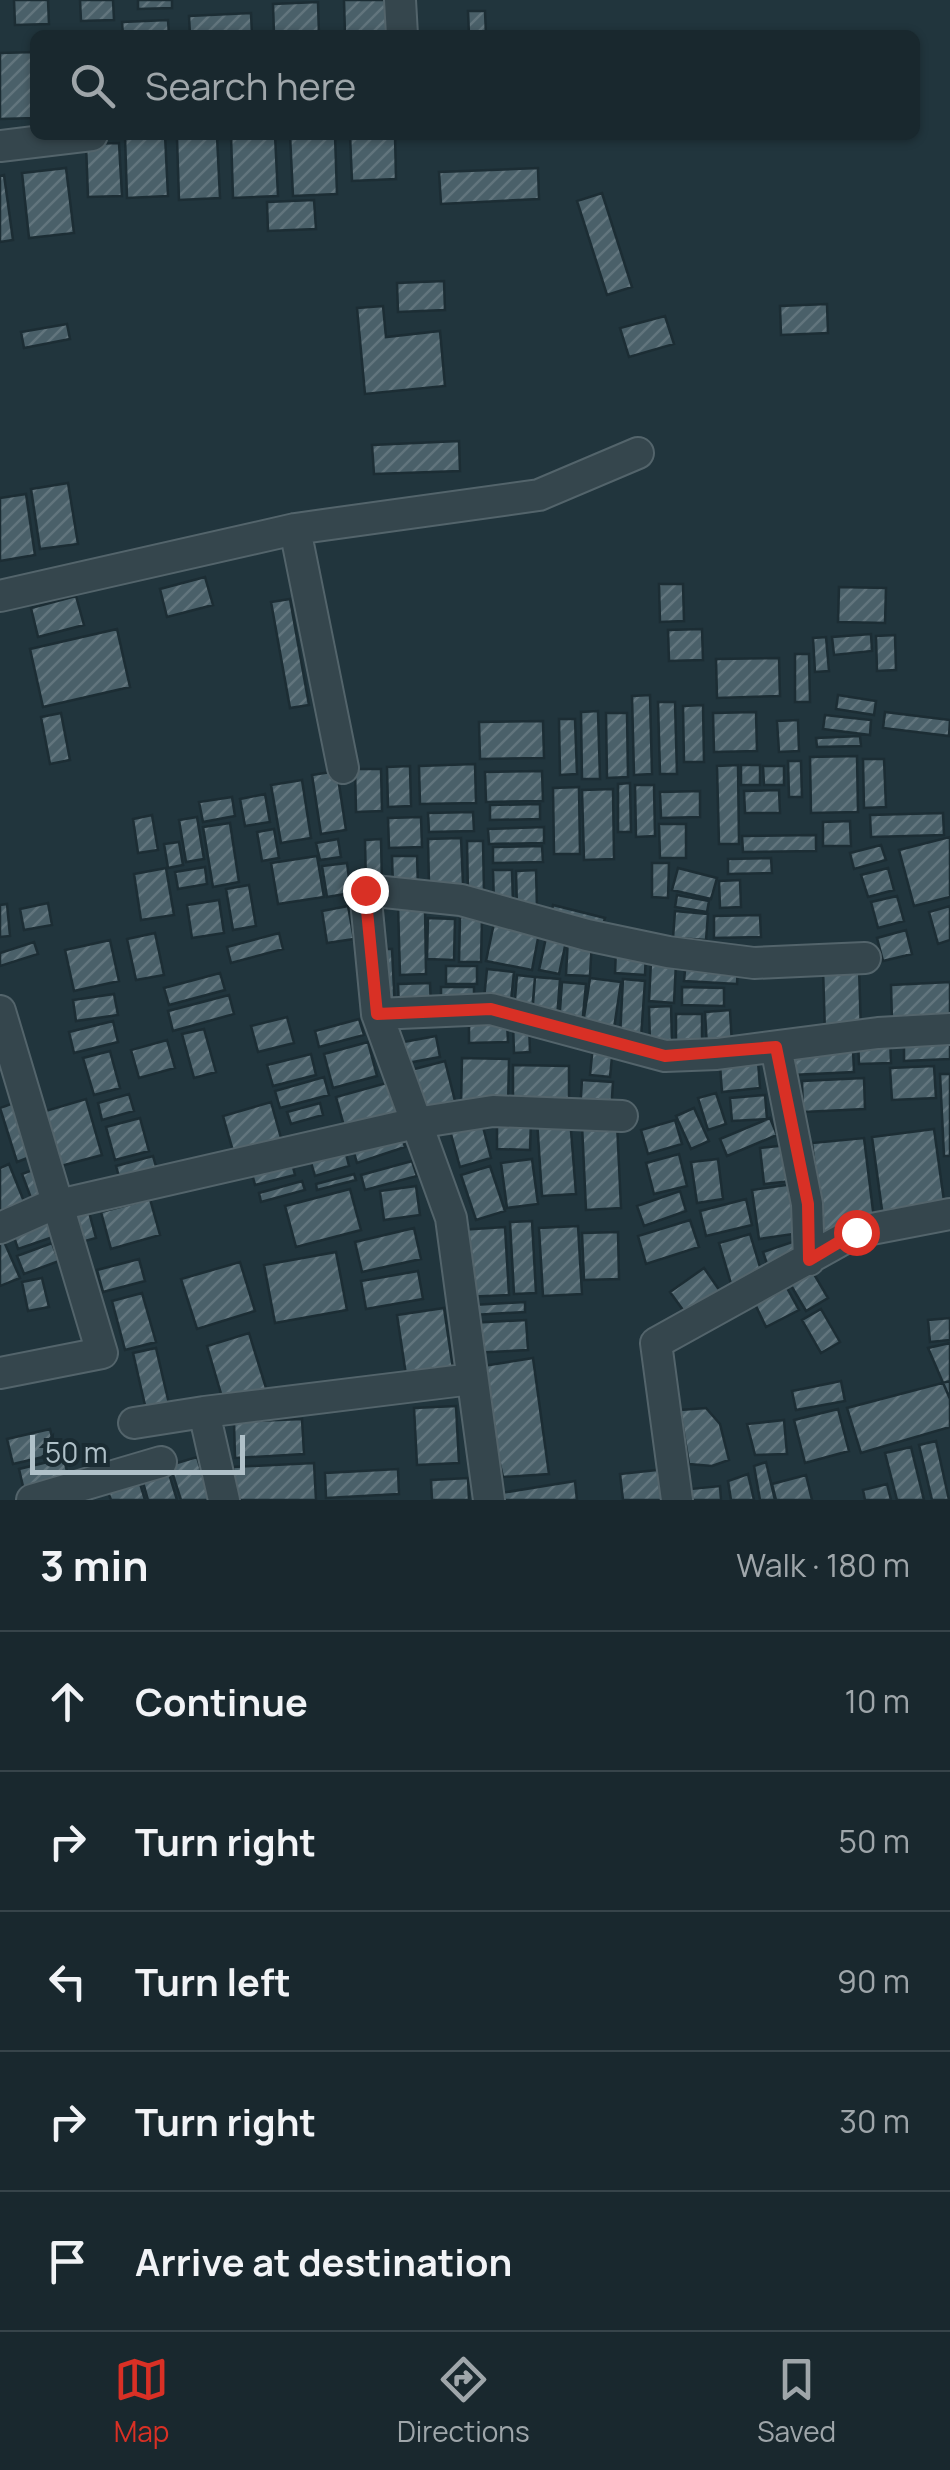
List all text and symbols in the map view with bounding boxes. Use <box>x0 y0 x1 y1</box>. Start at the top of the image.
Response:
search box <box>30 30 920 140</box>
icon: search <box>65 58 120 113</box>
text: Search here <box>145 59 356 111</box>
route end <box>343 868 389 914</box>
route start <box>834 1210 880 1256</box>
scale bar <box>30 1430 245 1474</box>
text: 50 m <box>45 1433 108 1471</box>
text: 3 min <box>40 1536 149 1594</box>
text: Walk · 180 m <box>736 1543 910 1587</box>
icon: ahead <box>40 1674 95 1729</box>
text: Continue <box>135 1675 308 1727</box>
text: 10 m <box>844 1679 910 1723</box>
icon: right <box>40 1814 95 1869</box>
text: Turn right <box>135 1815 316 1867</box>
text: 50 m <box>838 1819 910 1863</box>
icon: left <box>40 1954 95 2009</box>
text: Turn left <box>135 1955 291 2007</box>
text: 90 m <box>837 1959 910 2003</box>
icon: right <box>40 2094 95 2149</box>
text: Turn right <box>135 2095 316 2147</box>
text: 30 m <box>839 2099 910 2143</box>
icon: arrive <box>40 2234 95 2289</box>
text: Arrive at destination <box>135 2235 512 2287</box>
tab: Map <box>114 2352 169 2450</box>
tab: Directions <box>397 2352 530 2450</box>
tab: Saved <box>757 2352 836 2450</box>

